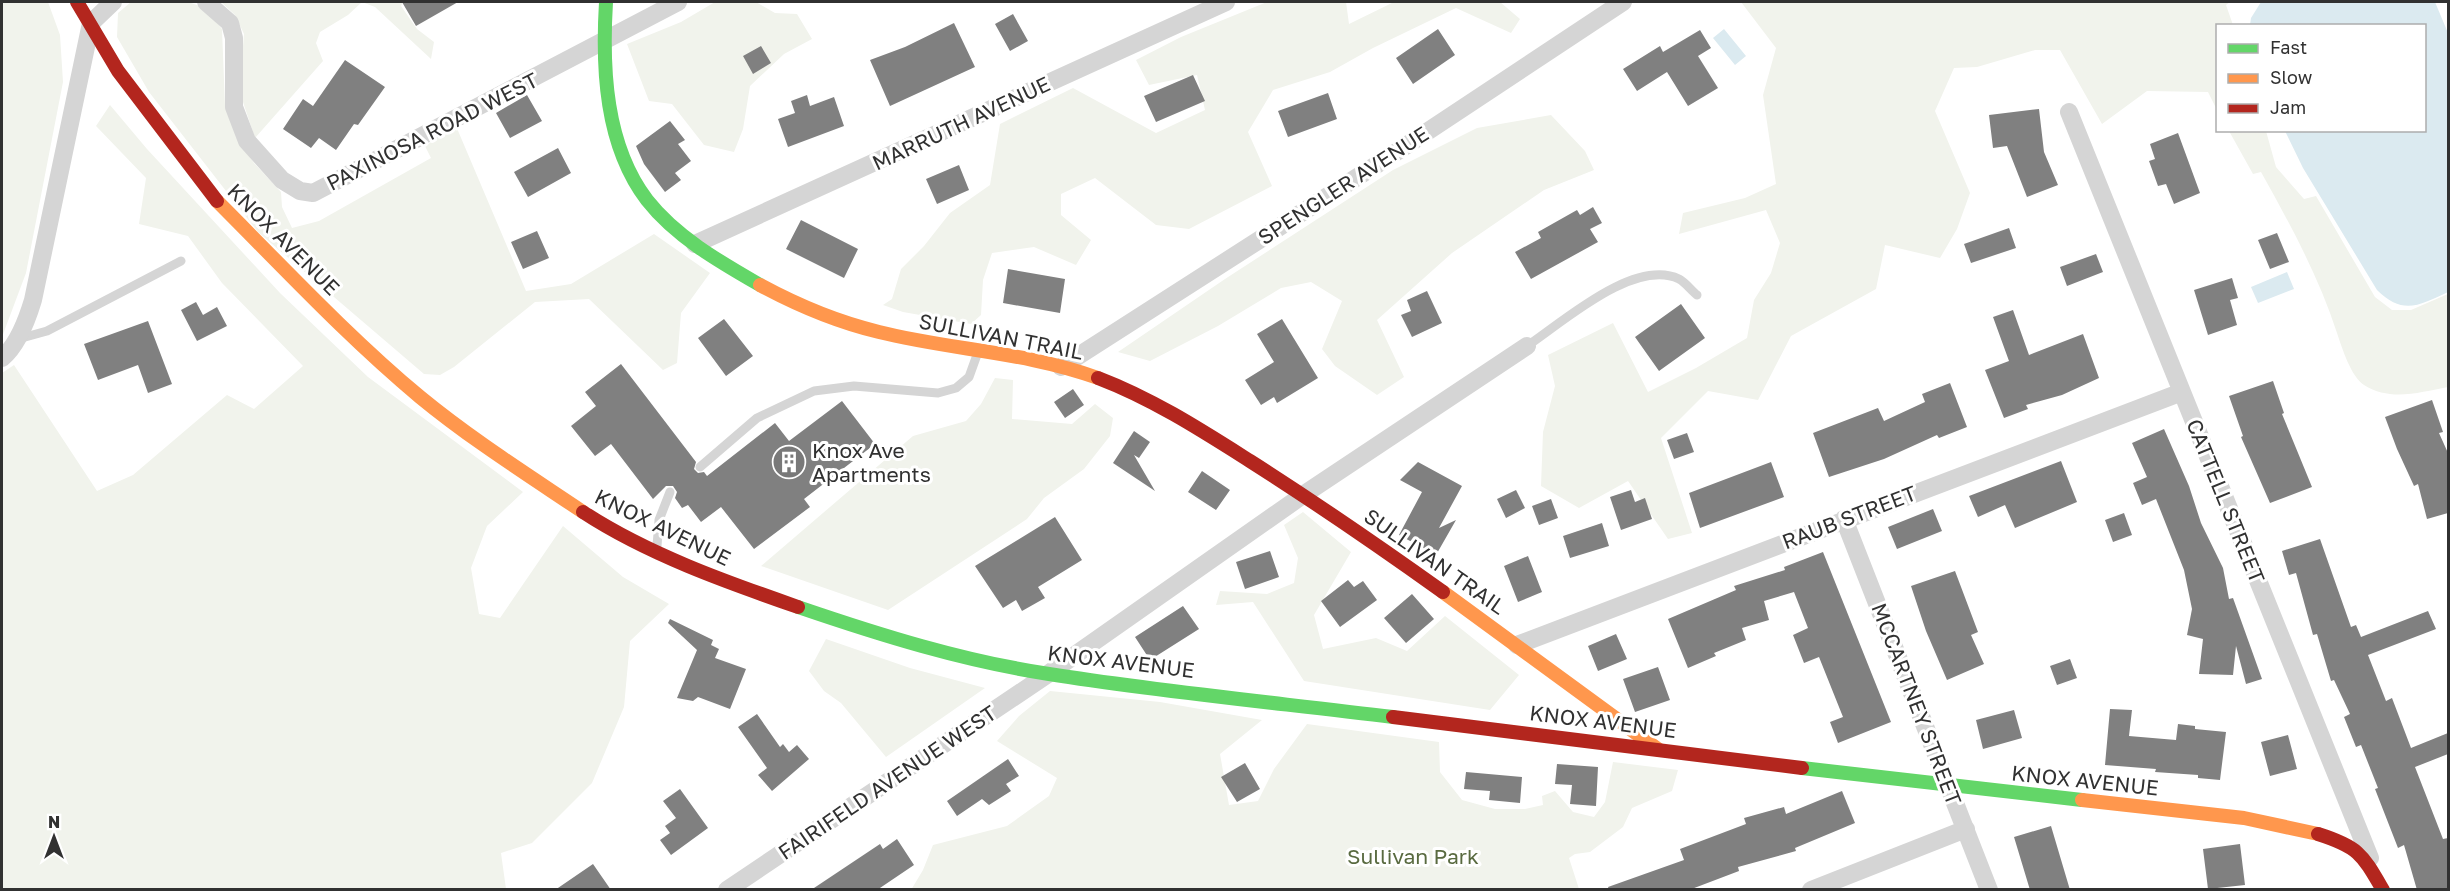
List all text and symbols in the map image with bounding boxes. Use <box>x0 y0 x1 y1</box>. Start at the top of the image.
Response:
legend <box>2216 24 2426 132</box>
text: Fast <box>2270 36 2307 58</box>
street label: PAXINOSA ROAD WEST <box>322 66 542 196</box>
text: Slow <box>2270 66 2313 88</box>
street label: MARRUTH AVENUE <box>868 70 1054 176</box>
text: Jam <box>2270 96 2306 118</box>
street label: SPENGLER AVENUE <box>1253 120 1433 250</box>
street label: KNOX AVENUE <box>223 178 345 300</box>
street label: SULLIVAN TRAIL <box>917 307 1085 365</box>
street label: CATTELL STREET <box>2181 415 2271 587</box>
place label: Knox Ave Apartments <box>812 437 931 487</box>
building icon: Knox Ave Apartments <box>771 444 807 480</box>
street label: RAUB STREET <box>1778 479 1920 555</box>
street label: KNOX AVENUE <box>591 483 735 571</box>
street label: SULLIVAN TRAIL <box>1359 503 1511 619</box>
street label: MCCARTNEY STREET <box>1866 599 1968 809</box>
street label: KNOX AVENUE <box>1046 639 1196 683</box>
street label: FAIRIFELD AVENUE WEST <box>773 699 1001 865</box>
street label: KNOX AVENUE <box>1528 699 1678 743</box>
street label: KNOX AVENUE <box>2010 759 2160 801</box>
north arrow <box>24 807 84 867</box>
text: N <box>48 812 60 832</box>
park label: Sullivan Park <box>1347 843 1479 869</box>

